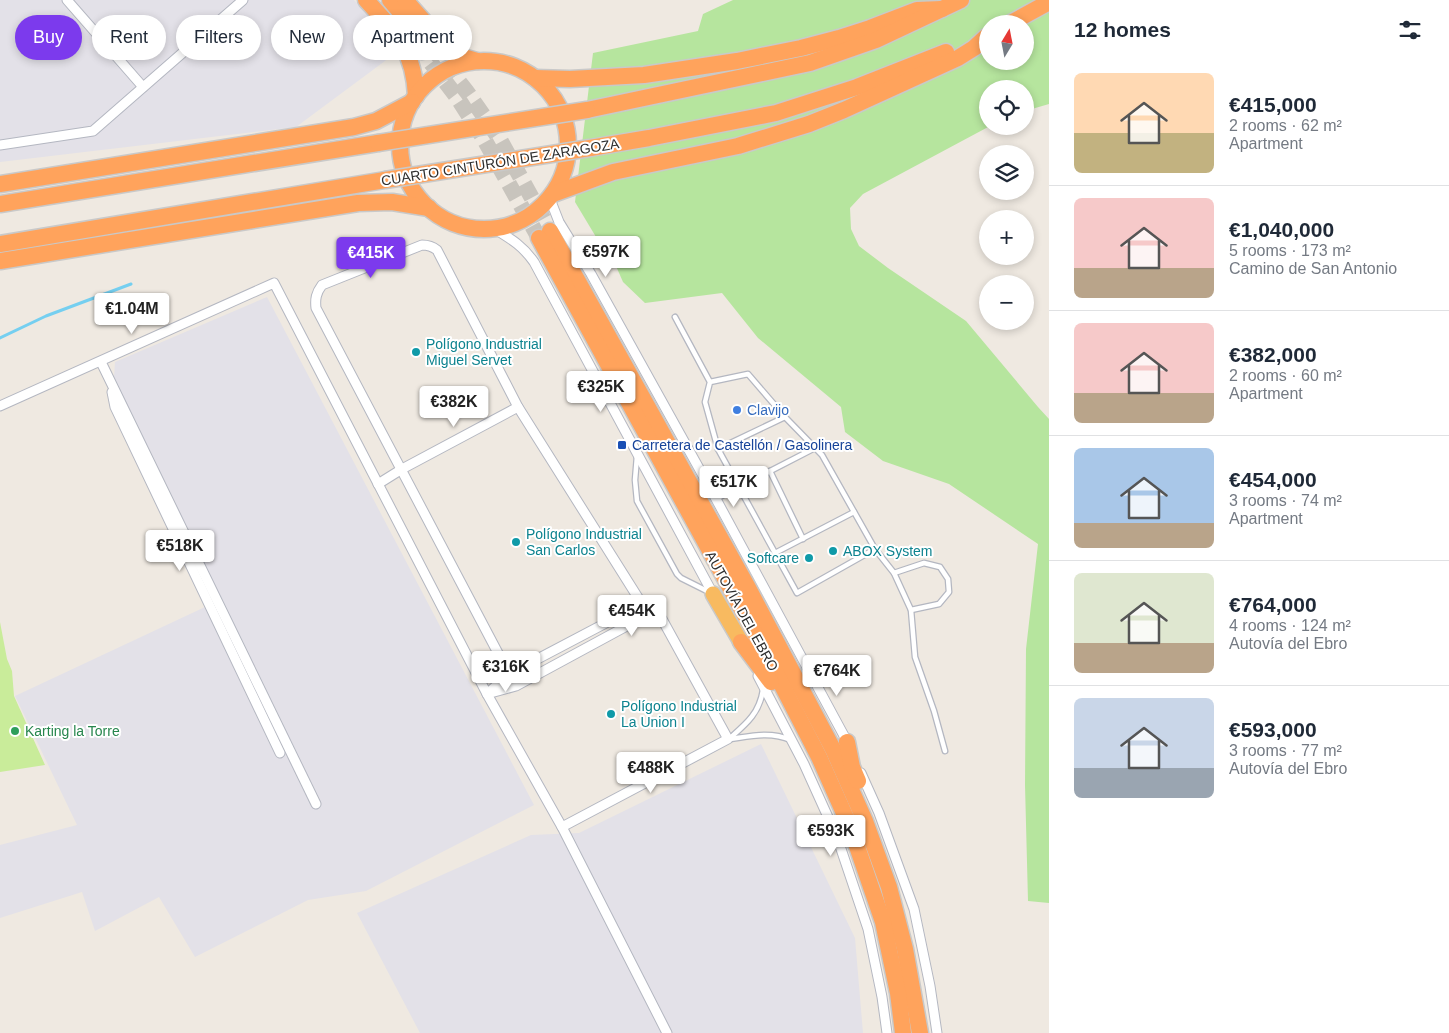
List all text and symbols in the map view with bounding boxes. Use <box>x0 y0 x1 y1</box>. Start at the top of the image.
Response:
chip: Buy <box>15 15 82 60</box>
chip: Rent <box>92 15 166 60</box>
chip: Filters <box>176 15 261 60</box>
chip: New <box>271 15 343 60</box>
chip: Apartment <box>353 15 472 60</box>
north arrow <box>979 15 1034 70</box>
map controls <box>979 15 1034 330</box>
icon: filters <box>1396 16 1424 44</box>
text: 12 homes <box>1074 18 1171 41</box>
button: locate <box>979 80 1034 135</box>
icon: home <box>1114 93 1174 153</box>
text: €415,000 <box>1229 93 1317 116</box>
text: 2 rooms · 62 m² <box>1229 117 1342 134</box>
street label: CUARTO CINTURÓN DE ZARAGOZA <box>380 135 621 189</box>
text: Apartment <box>1229 135 1303 152</box>
button: layers <box>979 145 1034 200</box>
button: + <box>979 210 1034 265</box>
icon: home <box>1114 218 1174 278</box>
text: €1,040,000 <box>1229 218 1334 241</box>
pin: €415K <box>336 236 406 279</box>
pin: €597K <box>571 236 641 278</box>
text: 5 rooms · 173 m² <box>1229 242 1351 259</box>
text: €597K <box>582 243 630 260</box>
text: €415K <box>347 244 395 261</box>
text: Camino de San Antonio <box>1229 260 1397 277</box>
button: − <box>979 275 1034 330</box>
pin: €1.04M <box>91 292 173 335</box>
text: €1.04M <box>105 300 159 317</box>
place label: Polígono Industrial Miguel Servet <box>426 336 542 368</box>
icon: home <box>1114 343 1174 403</box>
text: €382,000 <box>1229 343 1317 366</box>
marker: Polígono Industrial Miguel Servet <box>410 346 422 358</box>
text: 2 rooms · 60 m² <box>1229 367 1342 384</box>
pin: €325K <box>566 370 636 413</box>
text: €325K <box>577 378 625 395</box>
text: Apartment <box>1229 385 1303 402</box>
pin: €382K <box>419 386 489 428</box>
text: €382K <box>430 393 478 410</box>
place label: Clavijo <box>747 402 789 418</box>
marker: Clavijo <box>731 404 743 416</box>
place label: Carretera de Castellón / Gasolinera <box>632 437 852 453</box>
marker: Carretera de Castellón / Gasolinera <box>616 439 628 451</box>
pin: €517K <box>699 466 769 508</box>
icon: home <box>1114 468 1174 528</box>
text: €454,000 <box>1229 468 1317 491</box>
text: €517K <box>710 473 758 490</box>
text: 3 rooms · 74 m² <box>1229 492 1342 509</box>
text: Apartment <box>1229 510 1303 527</box>
place label: Polígono Industrial San Carlos <box>526 526 642 558</box>
pin: €518K <box>145 530 215 572</box>
marker: Polígono Industrial San Carlos <box>510 536 522 548</box>
text: €518K <box>156 537 204 554</box>
place label: ABOX System <box>843 543 932 559</box>
marker: ABOX System <box>827 545 839 557</box>
street label: AUTOVÍA DEL EBRO <box>702 548 782 674</box>
place label: Softcare <box>747 550 799 566</box>
marker: Softcare <box>803 552 815 564</box>
icon: home <box>1114 593 1174 653</box>
text: €764,000 <box>1229 593 1317 616</box>
pin: €454K <box>597 594 667 637</box>
text: €454K <box>608 602 656 619</box>
text: 4 rooms · 124 m² <box>1229 617 1351 634</box>
text: Autovía del Ebro <box>1229 635 1347 652</box>
pin: €316K <box>471 650 541 693</box>
pin: €764K <box>802 654 872 697</box>
text: €316K <box>482 658 530 675</box>
text: €764K <box>813 662 861 679</box>
place label: Polígono Industrial La Union I <box>621 698 737 730</box>
marker: Polígono Industrial La Union I <box>605 708 617 720</box>
icon: home <box>1114 718 1174 778</box>
text: €593,000 <box>1229 718 1317 741</box>
place label: Karting la Torre <box>25 723 120 739</box>
marker: Karting la Torre <box>9 725 21 737</box>
text: 3 rooms · 77 m² <box>1229 742 1342 759</box>
pin: €488K <box>616 752 686 794</box>
text: €488K <box>627 759 675 776</box>
text: Autovía del Ebro <box>1229 760 1347 777</box>
pin: €593K <box>796 814 866 857</box>
text: €593K <box>807 822 855 839</box>

